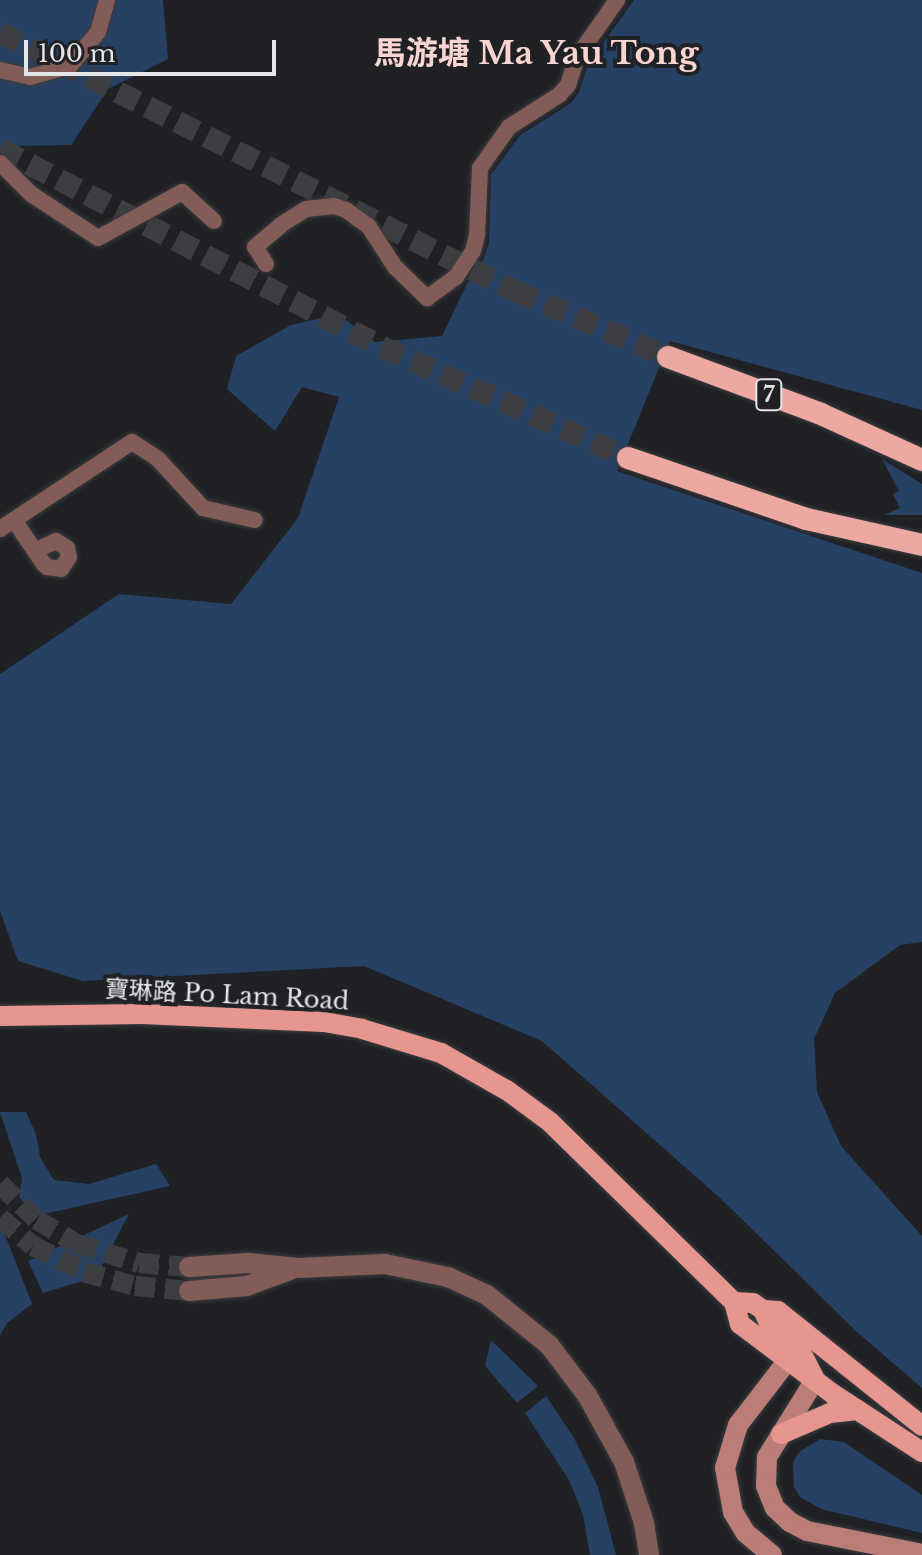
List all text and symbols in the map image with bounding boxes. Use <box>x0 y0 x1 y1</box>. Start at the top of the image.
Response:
scale bar <box>28 24 280 74</box>
district label: 馬游塘 Ma Yau Tong <box>373 34 699 72</box>
text: 100 m <box>38 39 116 68</box>
road number: 7 <box>755 377 783 413</box>
street label: 寶琳路 Po Lam Road <box>104 974 350 1016</box>

